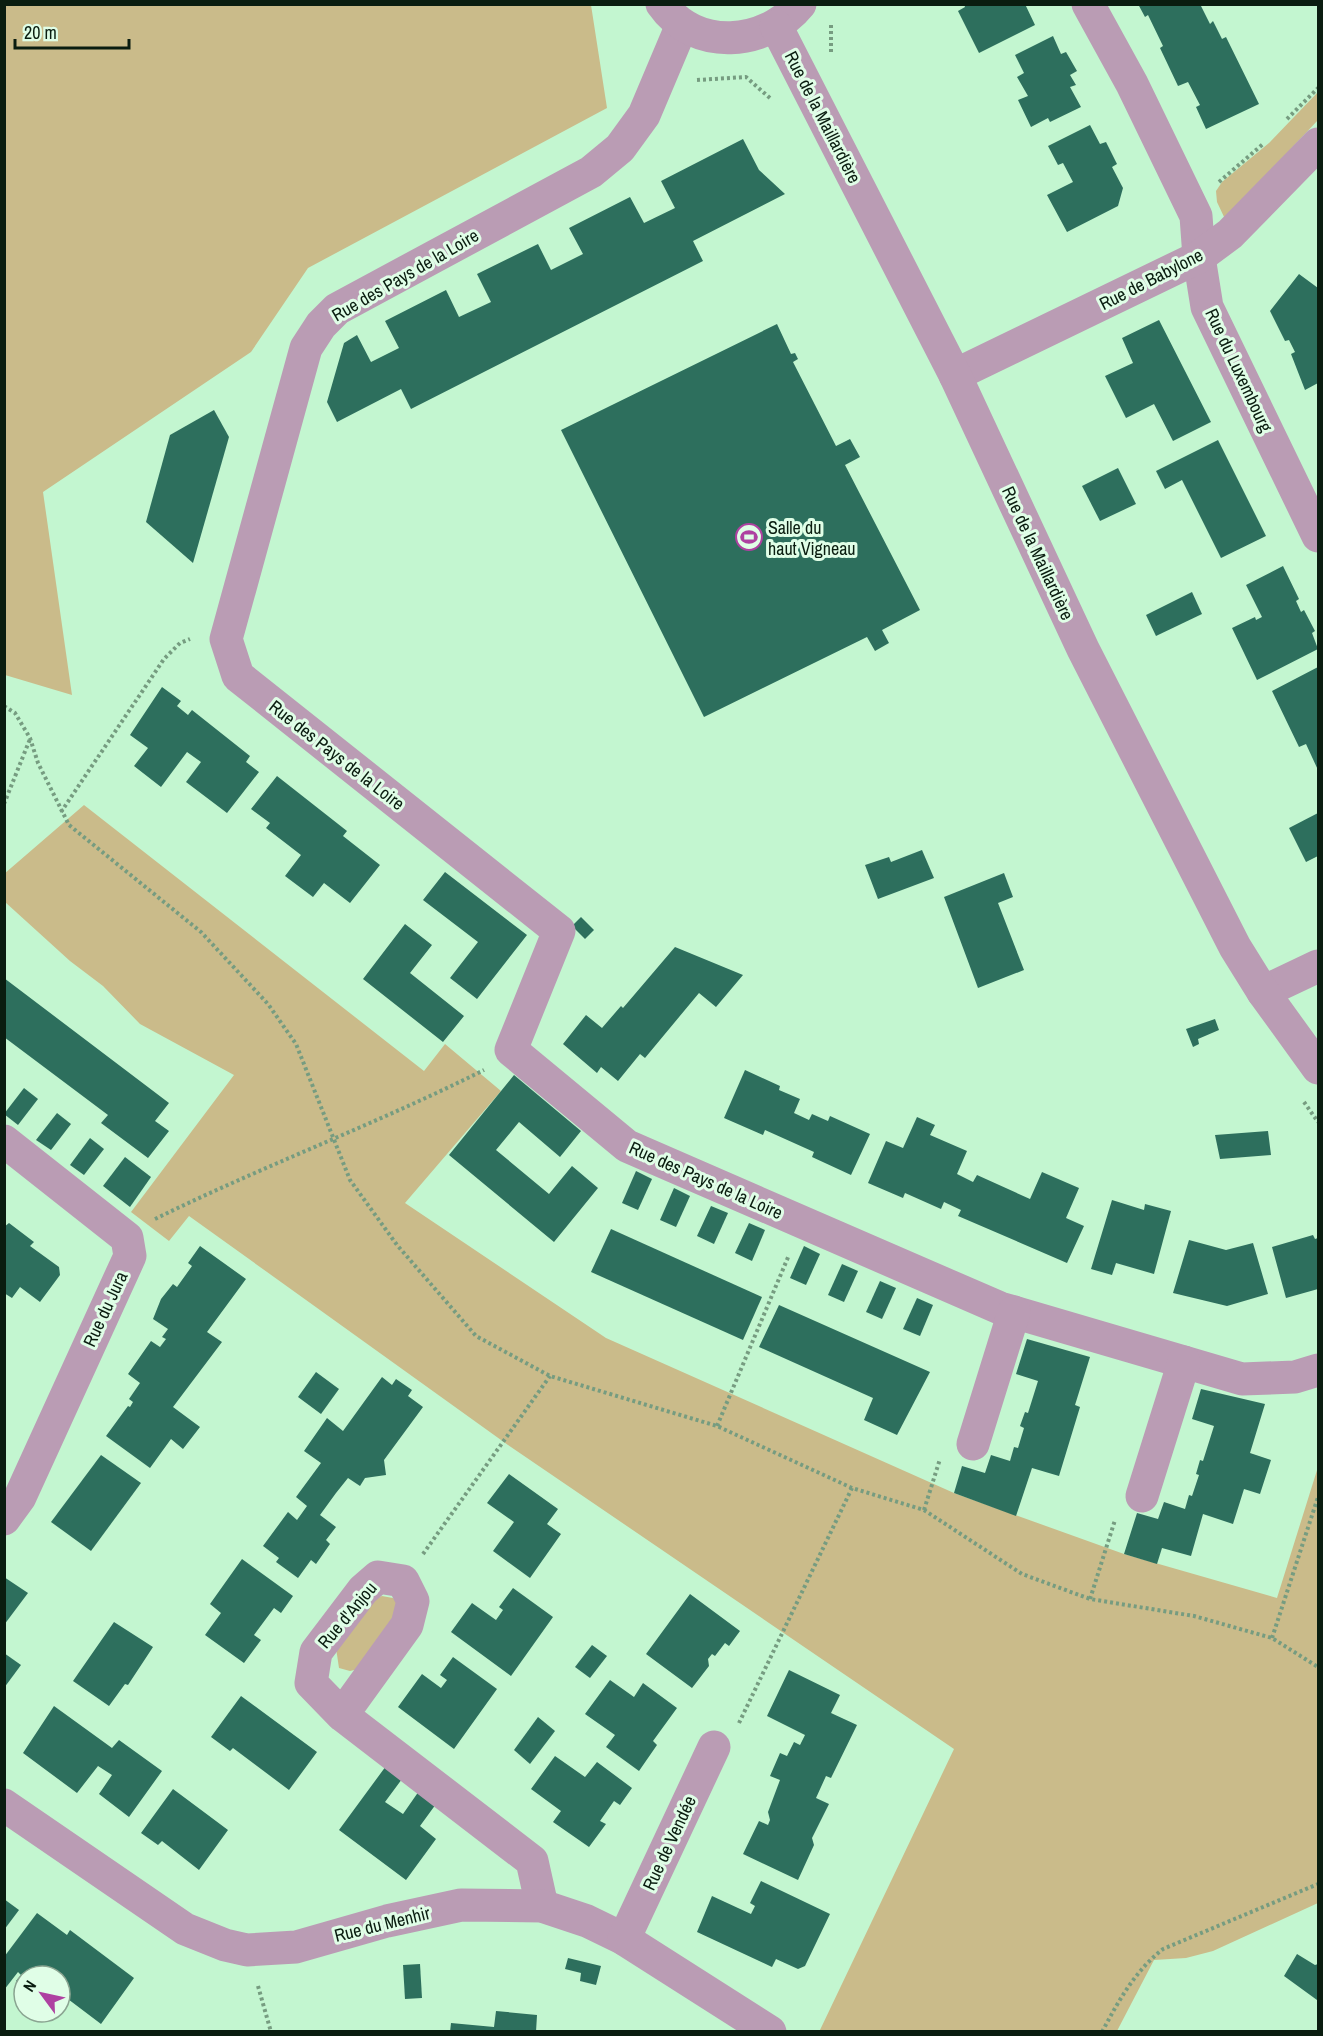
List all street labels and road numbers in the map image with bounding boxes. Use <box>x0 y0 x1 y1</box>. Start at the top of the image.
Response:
street label: Rue de la Maillardière <box>779 47 867 187</box>
street label: Rue des Pays de la Loire <box>327 223 483 327</box>
street label: Rue de Babylone <box>1095 242 1207 316</box>
street label: Rue du Luxembourg <box>1199 304 1279 437</box>
street label: Rue de la Maillardière <box>996 482 1080 624</box>
street label: Rue des Pays de la Loire <box>264 694 410 816</box>
street label: Rue des Pays de la Loire <box>625 1135 787 1225</box>
street label: Rue du Jura <box>77 1267 133 1351</box>
street label: Rue d'Anjou <box>312 1576 382 1654</box>
street label: Rue de Vendée <box>636 1792 702 1894</box>
street label: Rue du Menhir <box>332 1900 432 1948</box>

